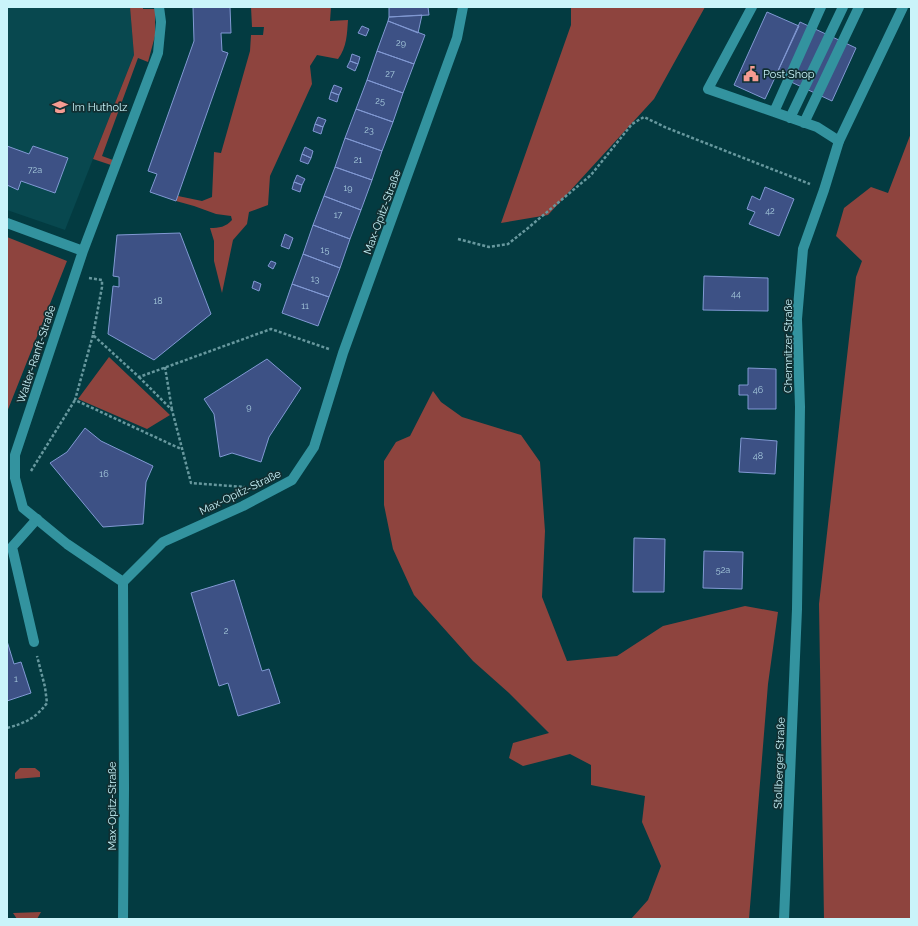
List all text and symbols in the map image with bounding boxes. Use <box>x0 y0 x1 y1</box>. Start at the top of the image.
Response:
house number: 29 <box>396 38 406 48</box>
public building icon: Post Shop <box>742 65 760 83</box>
place label: Post Shop <box>763 68 815 81</box>
house number: 27 <box>385 69 395 79</box>
house number: 25 <box>375 96 385 106</box>
school or university icon: Im Hutholz <box>51 98 69 116</box>
place label: Im Hutholz <box>72 101 128 114</box>
house number: 23 <box>364 125 374 135</box>
house number: 21 <box>354 155 362 165</box>
house number: 72a <box>28 165 42 175</box>
street label: Max-Opitz-Straße <box>361 168 404 256</box>
house number: 19 <box>343 183 353 193</box>
house number: 42 <box>765 206 775 216</box>
house number: 17 <box>334 210 342 220</box>
house number: 15 <box>321 245 329 255</box>
house number: 13 <box>311 274 320 284</box>
house number: 44 <box>731 289 741 299</box>
house number: 18 <box>153 296 163 306</box>
street label: Chemnitzer Straße <box>782 299 795 393</box>
house number: 11 <box>301 301 309 311</box>
street label: Walter-Ranft-Straße <box>15 303 59 405</box>
house number: 46 <box>753 385 764 395</box>
house number: 9 <box>246 402 252 412</box>
house number: 48 <box>753 451 763 461</box>
street label: Max-Opitz-Straße <box>197 467 284 518</box>
house number: 16 <box>99 469 109 479</box>
house number: 52a <box>716 565 730 575</box>
house number: 2 <box>224 626 229 636</box>
house number: 1 <box>14 674 18 684</box>
street label: Stollberger Straße <box>771 716 788 809</box>
street label: Max-Opitz-Straße <box>106 761 119 851</box>

